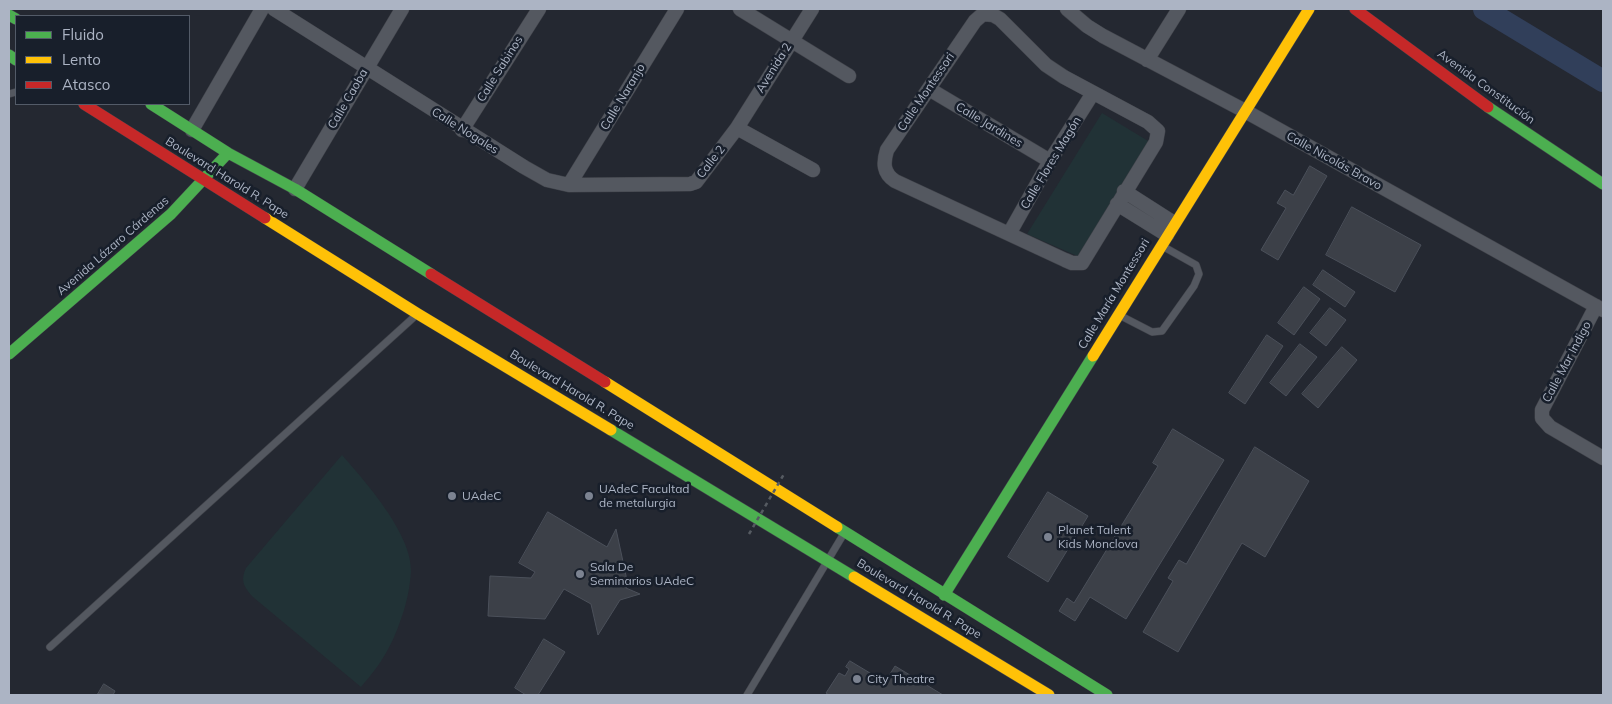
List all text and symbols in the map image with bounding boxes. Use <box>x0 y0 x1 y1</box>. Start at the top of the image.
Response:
legend <box>15 15 190 105</box>
text: Fluido <box>62 25 104 44</box>
street label: Calle Sabinos <box>474 33 526 105</box>
street label: Avenida 2 <box>753 40 795 96</box>
street label: Avenida Constitución <box>1434 47 1538 127</box>
text: Lento <box>62 50 101 69</box>
street label: Calle Montessori <box>894 50 958 134</box>
street label: Calle Naranjo <box>598 61 648 133</box>
street label: Calle Caoba <box>325 66 371 132</box>
text: Atasco <box>62 75 110 94</box>
street label: Calle Jardines <box>953 99 1025 151</box>
street label: Calle Nogales <box>429 105 501 157</box>
street label: Calle Flores Magón <box>1018 114 1084 212</box>
street label: Calle Nicolás Bravo <box>1284 129 1384 193</box>
street label: Boulevard Harold R. Pape <box>163 134 291 222</box>
street label: Calle 2 <box>694 143 728 181</box>
street label: Avenida Lázaro Cárdenas <box>54 193 172 299</box>
street label: Calle María Montessori <box>1075 236 1153 352</box>
street label: Calle Mar Indigo <box>1540 319 1594 405</box>
street label: Boulevard Harold R. Pape <box>507 347 637 433</box>
place label: UAdeC Facultad de metalurgia <box>599 482 690 510</box>
place label: UAdeC <box>462 489 501 503</box>
marker: UAdeC <box>446 490 458 502</box>
marker: UAdeC Facultad de metalurgia <box>583 490 595 502</box>
place label: Planet Talent Kids Monclova <box>1058 523 1138 551</box>
marker: Planet Talent Kids Monclova <box>1042 531 1054 543</box>
street label: Boulevard Harold R. Pape <box>854 556 984 642</box>
place label: Sala De Seminarios UAdeC <box>590 560 694 588</box>
marker: Sala De Seminarios UAdeC <box>574 568 586 580</box>
place label: City Theatre <box>867 672 935 686</box>
marker: City Theatre <box>851 673 863 685</box>

